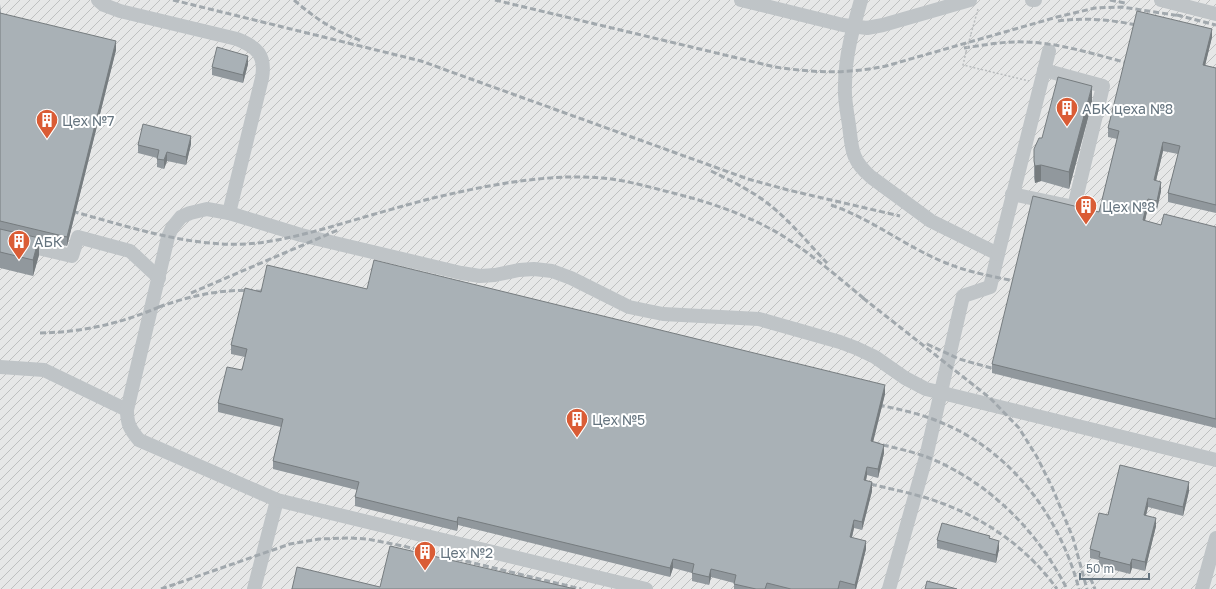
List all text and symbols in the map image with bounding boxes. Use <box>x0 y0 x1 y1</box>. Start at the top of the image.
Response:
building icon: АБК цеха №8 <box>1054 95 1080 128</box>
place label: АБК цеха №8 <box>1082 100 1173 117</box>
building icon: Цех №7 <box>34 107 60 140</box>
place label: Цех №7 <box>62 112 114 129</box>
building icon: Цех №8 <box>1073 193 1099 226</box>
place label: Цех №8 <box>1102 198 1155 215</box>
building icon: АБК <box>6 228 32 261</box>
place label: АБК <box>34 233 63 250</box>
building icon: Цех №5 <box>564 406 590 439</box>
place label: Цех №5 <box>592 411 645 428</box>
building icon: Цех №2 <box>412 539 438 572</box>
place label: Цех №2 <box>440 544 493 561</box>
scale bar <box>1080 555 1149 581</box>
text: 50 m <box>1086 561 1114 576</box>

